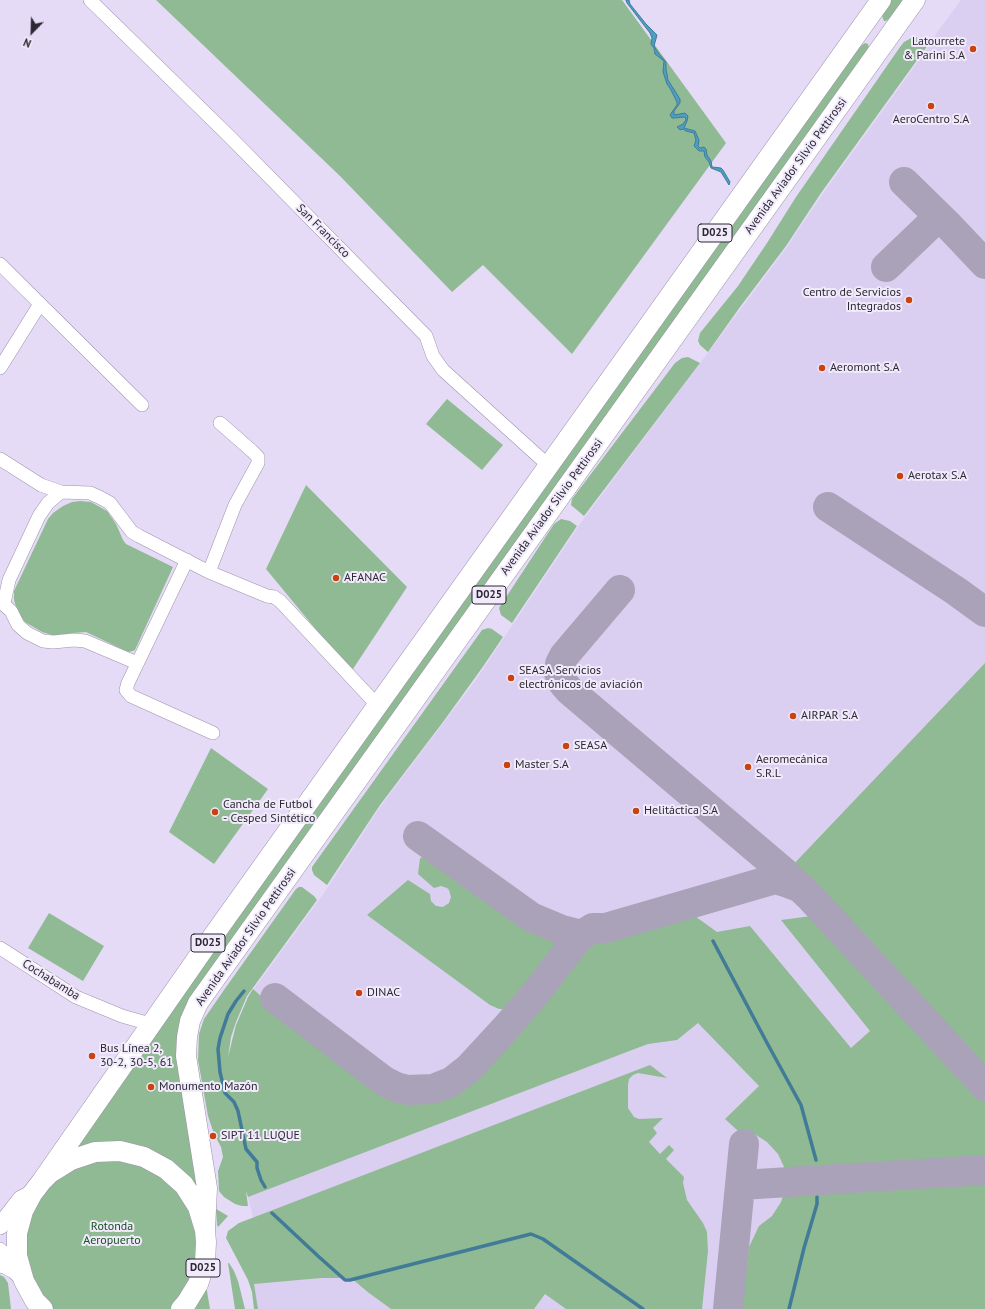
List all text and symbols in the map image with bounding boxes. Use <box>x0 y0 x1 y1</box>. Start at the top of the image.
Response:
north arrow <box>12 12 52 52</box>
text: N <box>21 35 33 51</box>
place label: Latourrete & Parini S.A <box>904 35 965 63</box>
marker: Latourrete & Parini S.A <box>968 44 978 54</box>
street label: Avenida Aviador Silvio Pettirossi <box>742 95 850 237</box>
marker: AeroCentro S.A <box>926 101 936 111</box>
place label: AeroCentro S.A <box>893 113 969 127</box>
street label: San Francisco <box>293 201 353 261</box>
road number: D025 <box>698 224 732 242</box>
place label: Centro de Servicios Integrados <box>803 286 901 314</box>
marker: Centro de Servicios Integrados <box>904 295 914 305</box>
place label: Aeromont S.A <box>830 361 899 375</box>
marker: Aeromont S.A <box>817 363 827 373</box>
street label: Avenida Aviador Silvio Pettirossi <box>498 436 606 578</box>
place label: Aerotax S.A <box>908 469 967 483</box>
marker: Aerotax S.A <box>895 471 905 481</box>
place label: AFANAC <box>344 571 386 585</box>
marker: AFANAC <box>331 573 341 583</box>
road number: D025 <box>472 586 506 604</box>
place label: SEASA Servicios electrónicos de aviación <box>519 664 642 692</box>
marker: SEASA Servicios electrónicos de aviación <box>506 673 516 683</box>
place label: AIRPAR S.A <box>801 709 858 723</box>
marker: AIRPAR S.A <box>788 711 798 721</box>
place label: SEASA <box>574 739 607 753</box>
marker: SEASA <box>561 741 571 751</box>
place label: Aeromecánica S.R.L <box>756 753 828 781</box>
place label: Master S.A <box>515 758 569 772</box>
marker: Master S.A <box>502 760 512 770</box>
marker: Aeromecánica S.R.L <box>743 762 753 772</box>
place label: Cancha de Futbol - Cesped Sintético <box>223 798 315 826</box>
place label: Helitáctica S.A <box>644 804 718 818</box>
marker: Helitáctica S.A <box>631 806 641 816</box>
marker: Cancha de Futbol - Cesped Sintético <box>210 807 220 817</box>
street label: Avenida Aviador Silvio Pettirossi <box>193 865 299 1009</box>
road number: D025 <box>191 934 225 952</box>
street label: Cochabamba <box>19 957 83 1003</box>
place label: DINAC <box>367 986 400 1000</box>
marker: DINAC <box>354 988 364 998</box>
place label: Bus Línea 2, 30-2, 30-5, 61 <box>100 1042 173 1070</box>
marker: Bus Línea 2, 30-2, 30-5, 61 <box>87 1051 97 1061</box>
place label: Monumento Mazón <box>159 1080 258 1094</box>
marker: Monumento Mazón <box>146 1082 156 1092</box>
place label: SIPT 11 LUQUE <box>221 1129 300 1143</box>
marker: SIPT 11 LUQUE <box>208 1131 218 1141</box>
park label: Rotonda Aeropuerto <box>83 1220 141 1248</box>
road number: D025 <box>186 1259 220 1277</box>

